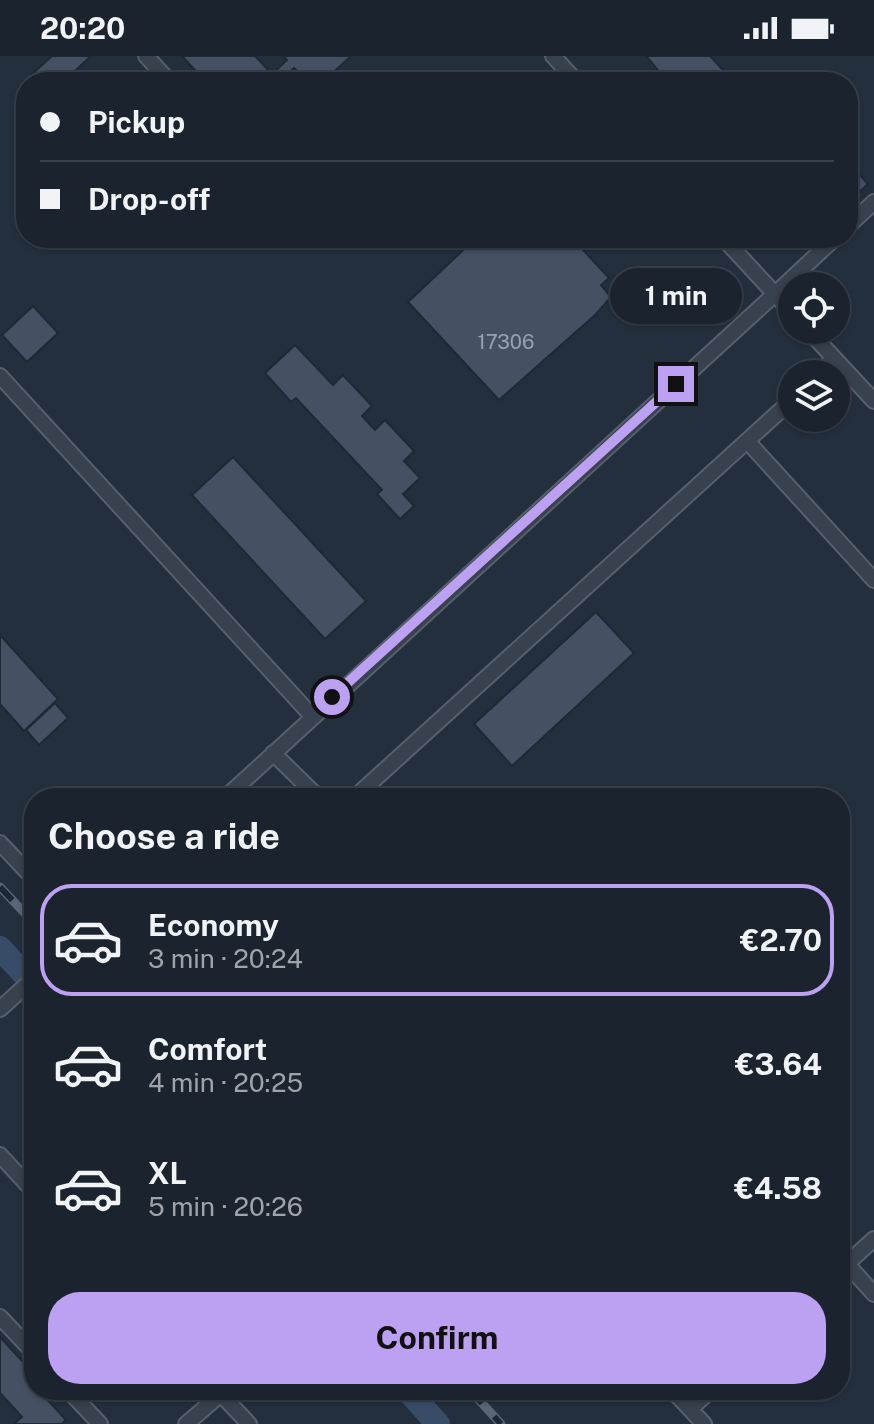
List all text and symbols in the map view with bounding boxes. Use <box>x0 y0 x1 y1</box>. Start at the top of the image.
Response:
text: 20:20 <box>40 10 125 46</box>
text: Pickup <box>88 104 185 140</box>
text: Drop-off <box>88 181 210 217</box>
callout: 1 min <box>610 268 742 324</box>
map controls <box>778 272 850 432</box>
button: locate <box>778 272 850 344</box>
text: 1 min <box>645 280 707 311</box>
house number: 17306 <box>478 330 534 354</box>
button: layers <box>778 360 850 432</box>
route end <box>658 366 694 402</box>
route start <box>314 679 350 715</box>
text: Choose a ride <box>48 815 280 857</box>
icon: car <box>52 904 124 976</box>
text: Economy <box>148 907 279 943</box>
text: €2.70 <box>740 922 822 958</box>
text: 3 min · 20:24 <box>148 943 303 974</box>
icon: car <box>52 1028 124 1100</box>
text: Comfort <box>148 1031 267 1067</box>
text: €3.64 <box>735 1046 822 1082</box>
text: 4 min · 20:25 <box>148 1067 303 1098</box>
icon: car <box>52 1152 124 1224</box>
text: XL <box>148 1155 187 1191</box>
text: €4.58 <box>734 1170 822 1206</box>
text: 5 min · 20:26 <box>148 1191 303 1222</box>
button: Confirm <box>48 1292 826 1384</box>

